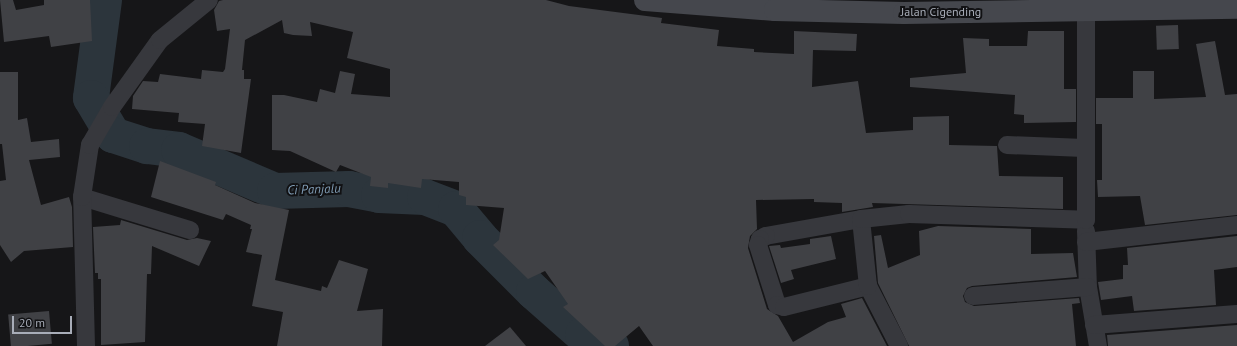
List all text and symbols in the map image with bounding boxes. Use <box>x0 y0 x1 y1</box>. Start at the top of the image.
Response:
street label: Jalan Cigending <box>901 5 981 19</box>
water label: Ci Panjalu <box>287 181 341 199</box>
scale bar <box>14 308 74 334</box>
text: 20 m <box>19 315 45 330</box>

